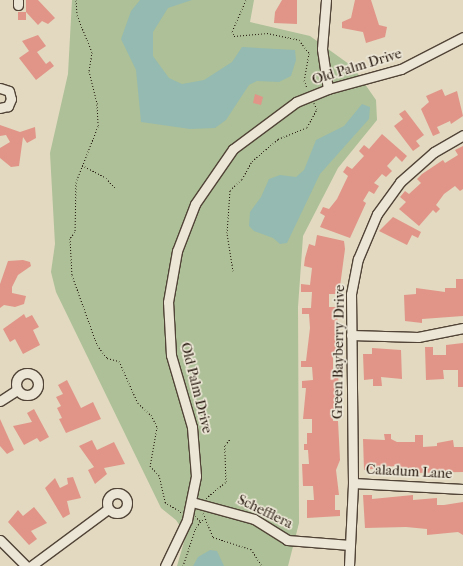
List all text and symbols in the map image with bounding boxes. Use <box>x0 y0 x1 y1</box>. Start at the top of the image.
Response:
street label: Old Palm Drive <box>310 45 404 89</box>
street label: Green Bayberry Drive <box>329 285 349 419</box>
street label: Old Palm Drive <box>177 341 215 435</box>
street label: Caladum Lane <box>365 461 453 483</box>
street label: Schefflera <box>235 491 295 533</box>

